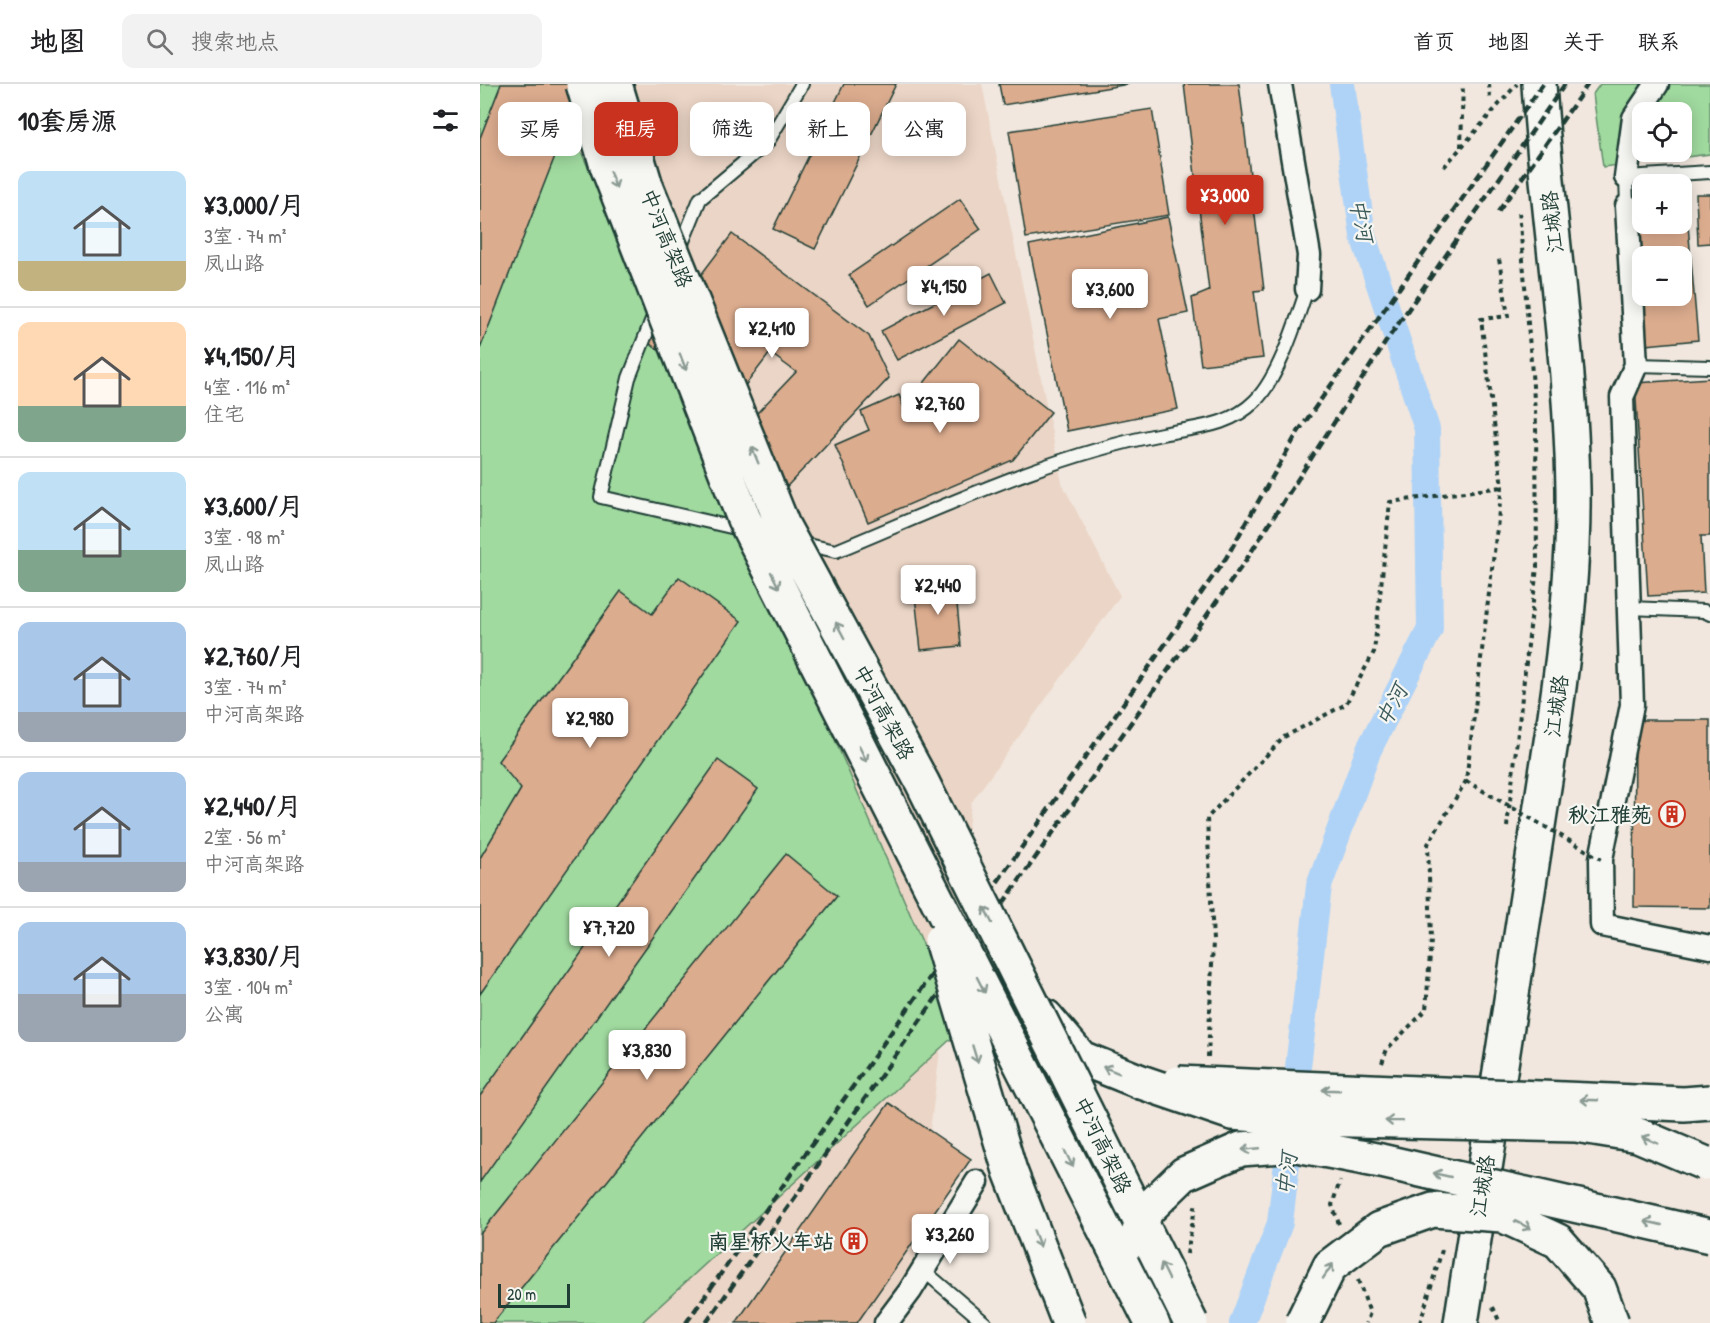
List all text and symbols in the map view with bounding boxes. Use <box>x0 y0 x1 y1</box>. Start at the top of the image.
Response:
search box <box>122 14 542 68</box>
text: 地图 <box>30 22 86 60</box>
icon: search <box>143 25 176 58</box>
text: 搜索地点 <box>191 26 279 56</box>
text: 首页 <box>1413 27 1455 56</box>
text: 地图 <box>1488 27 1530 56</box>
text: 关于 <box>1563 27 1605 56</box>
text: 联系 <box>1638 27 1680 56</box>
chip: 买房 <box>498 102 582 156</box>
chip: 租房 <box>594 102 678 156</box>
chip: 筛选 <box>690 102 774 156</box>
chip: 新上 <box>786 102 870 156</box>
chip: 公寓 <box>882 102 966 156</box>
map controls <box>1632 102 1692 306</box>
button: locate <box>1632 102 1692 162</box>
text: 10套房源 <box>18 103 117 138</box>
icon: filters <box>429 104 462 137</box>
one-way arrow <box>608 170 619 189</box>
button: + <box>1632 174 1692 234</box>
pin: ¥3,000 <box>1176 175 1274 226</box>
text: ¥3,000 <box>1200 181 1250 208</box>
street label: 中河高架路 <box>634 184 700 292</box>
text: ¥3,000/月 <box>204 187 305 222</box>
street label: 江城路 <box>1534 189 1570 255</box>
icon: home <box>66 195 138 267</box>
water label: 中河 <box>1343 196 1381 247</box>
text: 3室 · 74 m² <box>204 222 286 249</box>
button: − <box>1632 246 1692 306</box>
text: 凤山路 <box>204 249 264 276</box>
pin: ¥4,150 <box>895 266 993 317</box>
pin: ¥3,600 <box>1061 269 1159 320</box>
text: ¥4,150 <box>921 272 967 299</box>
text: ¥3,600 <box>1086 275 1134 302</box>
pin: ¥2,410 <box>723 308 821 359</box>
text: ¥2,410 <box>749 314 795 341</box>
text: ¥4,150/月 <box>204 338 300 373</box>
icon: home <box>66 346 138 418</box>
one-way arrow <box>678 352 689 371</box>
text: 4室 · 116 m² <box>204 373 290 400</box>
pin: ¥2,760 <box>891 383 989 434</box>
text: ¥2,760 <box>915 389 965 416</box>
text: 住宅 <box>204 400 244 427</box>
one-way arrow <box>748 446 759 465</box>
text: ¥3,600/月 <box>204 488 304 523</box>
icon: home <box>66 496 138 568</box>
text: 3室 · 98 m² <box>204 523 285 550</box>
text: 凤山路 <box>204 550 264 577</box>
pin: ¥2,440 <box>889 565 987 616</box>
one-way arrow <box>769 571 781 588</box>
text: ¥2,440 <box>915 571 961 598</box>
one-way arrow <box>834 622 846 639</box>
text: ¥2,760/月 <box>204 638 305 673</box>
icon: home <box>66 646 138 718</box>
street label: 中河高架路 <box>847 659 921 765</box>
text: 3室 · 74 m² <box>204 673 286 700</box>
street label: 江城路 <box>1537 673 1575 739</box>
water label: 中河 <box>1368 676 1416 731</box>
pin: ¥2,980 <box>541 698 639 749</box>
text: 中河高架路 <box>204 700 304 727</box>
text: ¥2,980 <box>566 704 614 731</box>
one-way arrow <box>858 744 870 762</box>
text: ¥2,440/月 <box>204 788 302 823</box>
icon: home <box>66 796 138 868</box>
building icon: 秋江雅苑 <box>1657 799 1687 829</box>
place label: 秋江雅苑 <box>1568 800 1652 829</box>
text: 2室 · 56 m² <box>204 823 286 850</box>
text: 中河高架路 <box>204 850 304 877</box>
one-way arrow <box>982 906 993 924</box>
pin: ¥7,720 <box>560 907 658 958</box>
text: ¥7,720 <box>583 913 635 940</box>
text: ¥3,830/月 <box>204 938 305 973</box>
icon: home <box>66 946 138 1018</box>
text: 3室 · 104 m² <box>204 973 293 1000</box>
one-way arrow <box>976 975 987 993</box>
text: 公寓 <box>204 1000 244 1027</box>
pin: ¥3,830 <box>598 1030 696 1081</box>
text: ¥3,830 <box>623 1036 671 1063</box>
one-way arrow <box>970 1044 981 1063</box>
one-way arrow <box>1102 1064 1120 1075</box>
one-way arrow <box>1321 1084 1341 1095</box>
street label: 中河高架路 <box>1067 1091 1139 1199</box>
one-way arrow <box>1579 1094 1599 1106</box>
one-way arrow <box>1384 1115 1404 1126</box>
one-way arrow <box>1641 1134 1659 1145</box>
one-way arrow <box>1241 1143 1261 1154</box>
water label: 中河 <box>1268 1147 1304 1198</box>
one-way arrow <box>1063 1149 1075 1167</box>
street label: 江城路 <box>1463 1153 1501 1219</box>
one-way arrow <box>1433 1168 1452 1180</box>
pin: ¥3,260 <box>901 1214 999 1265</box>
one-way arrow <box>1644 1217 1663 1228</box>
one-way arrow <box>1513 1219 1531 1231</box>
text: ¥3,260 <box>926 1220 974 1247</box>
building icon: 南星桥火车站 <box>839 1226 869 1256</box>
place label: 南星桥火车站 <box>708 1227 834 1256</box>
one-way arrow <box>1032 1229 1043 1248</box>
one-way arrow <box>1159 1262 1171 1280</box>
one-way arrow <box>1322 1263 1335 1280</box>
scale bar <box>498 1281 570 1308</box>
text: 20 m <box>507 1283 536 1305</box>

